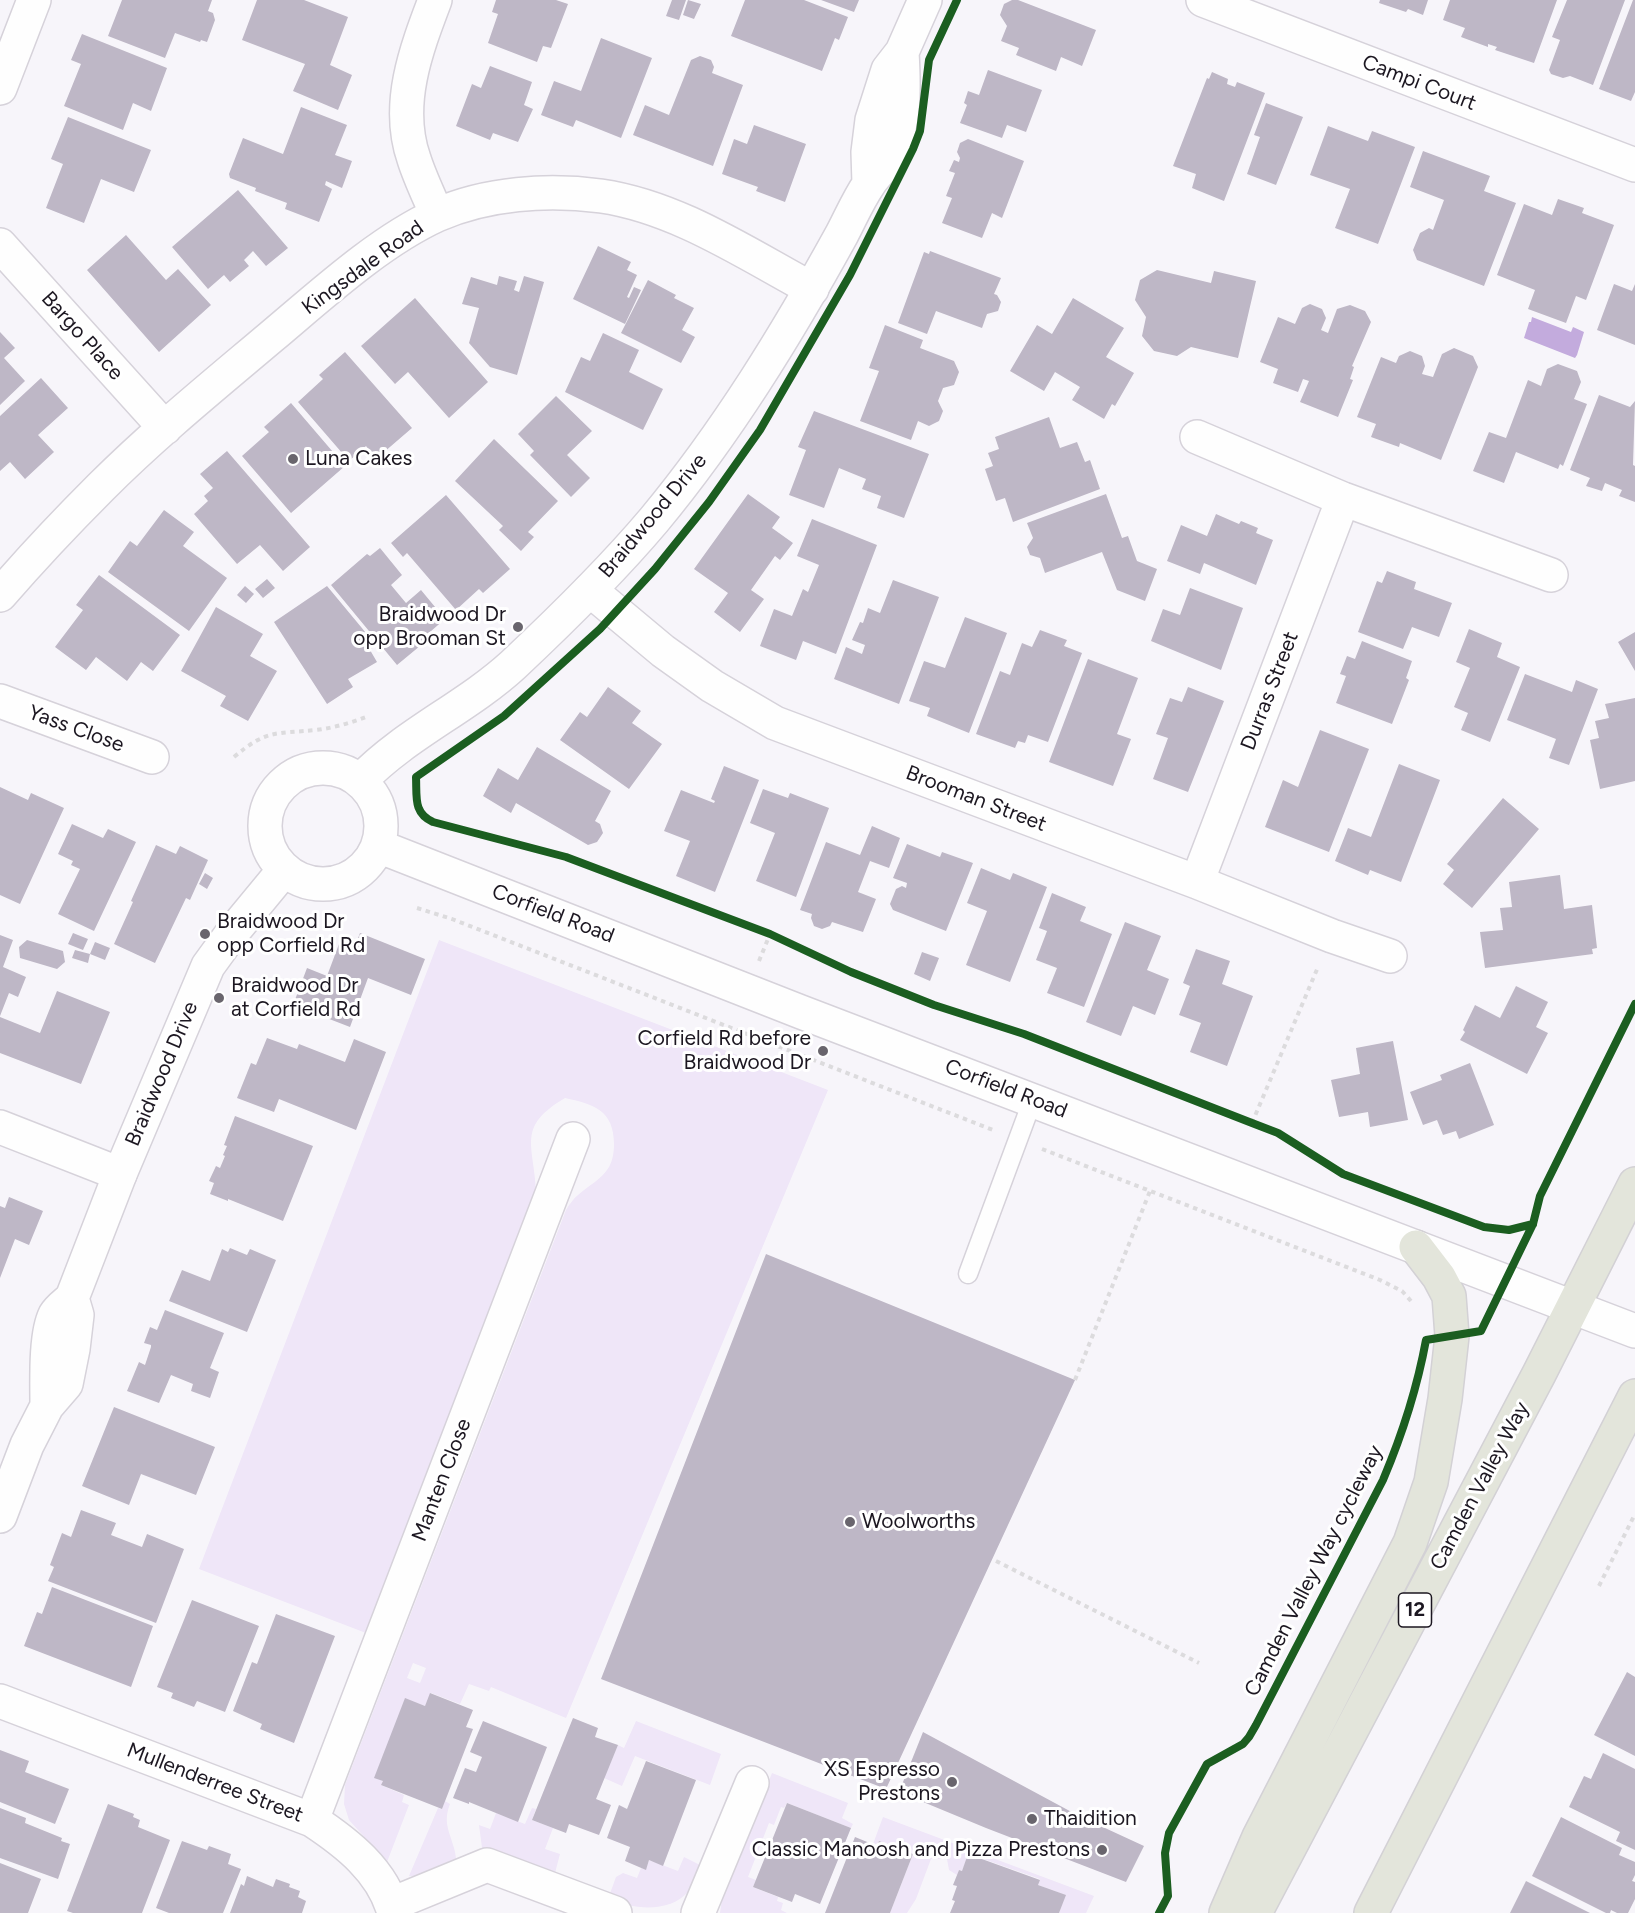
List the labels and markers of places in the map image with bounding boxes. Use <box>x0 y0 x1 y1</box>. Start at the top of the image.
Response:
place label: Luna Cakes <box>305 446 412 472</box>
marker: Luna Cakes <box>286 452 300 466</box>
place label: Braidwood Dr opp Brooman St <box>353 602 506 652</box>
marker: Braidwood Dr opp Brooman St <box>511 620 525 634</box>
place label: Braidwood Dr opp Corfield Rd <box>217 909 365 959</box>
marker: Braidwood Dr opp Corfield Rd <box>198 927 212 941</box>
place label: Braidwood Dr at Corfield Rd <box>231 973 361 1023</box>
marker: Braidwood Dr at Corfield Rd <box>212 991 226 1005</box>
place label: Corfield Rd before Braidwood Dr <box>638 1026 811 1076</box>
marker: Corfield Rd before Braidwood Dr <box>816 1044 830 1058</box>
place label: Woolworths <box>862 1509 975 1535</box>
marker: Woolworths <box>843 1515 857 1529</box>
place label: XS Espresso Prestons <box>824 1757 940 1807</box>
marker: XS Espresso Prestons <box>945 1775 959 1789</box>
place label: Thaidition <box>1044 1806 1137 1832</box>
marker: Thaidition <box>1025 1812 1039 1826</box>
place label: Classic Manoosh and Pizza Prestons <box>752 1837 1090 1863</box>
marker: Classic Manoosh and Pizza Prestons <box>1095 1843 1109 1857</box>

